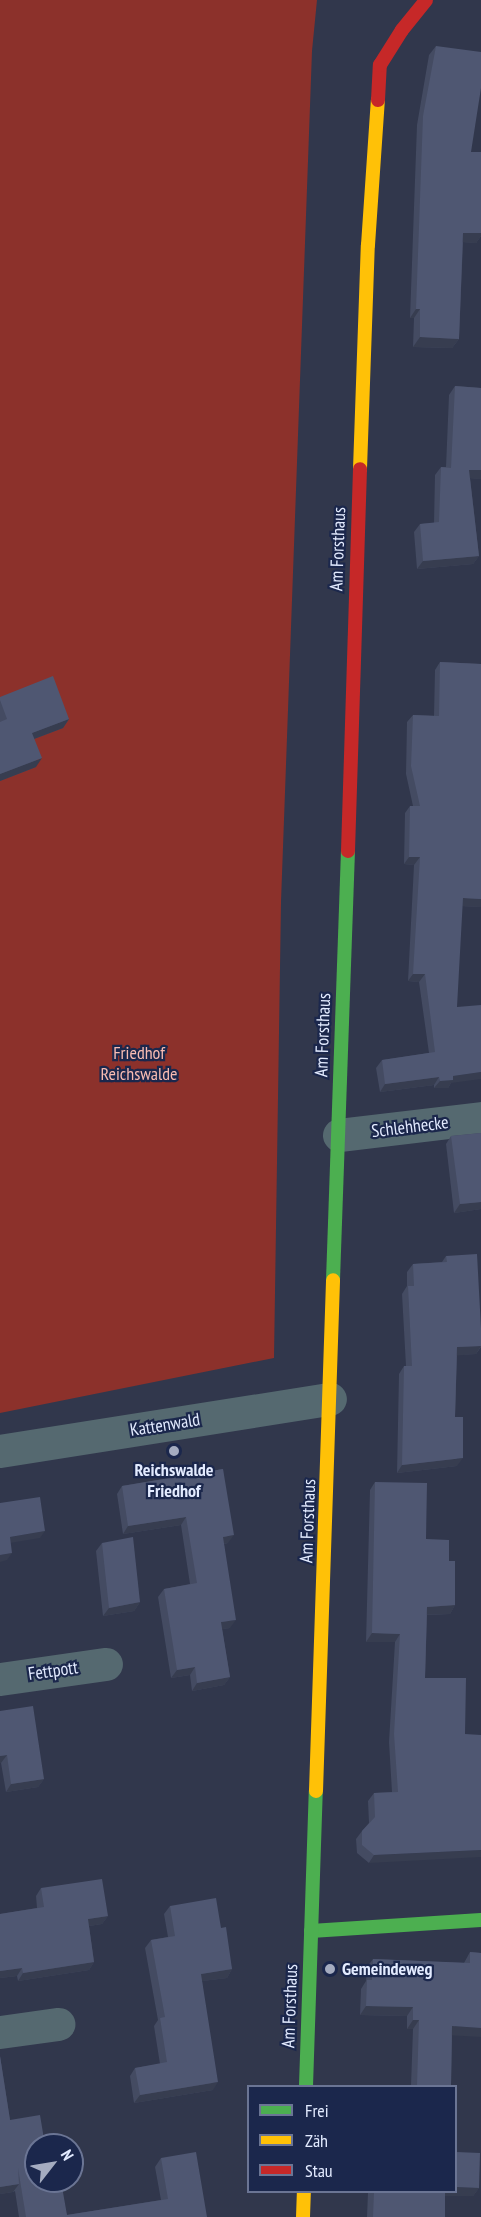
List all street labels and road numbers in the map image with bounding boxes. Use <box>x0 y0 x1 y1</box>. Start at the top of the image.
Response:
street label: Am Forsthaus <box>326 507 350 591</box>
street label: Am Forsthaus <box>311 993 335 1077</box>
street label: Schlehhecke <box>370 1112 450 1142</box>
street label: Kattenwald <box>128 1409 202 1441</box>
street label: Am Forsthaus <box>296 1479 320 1563</box>
street label: Fettpott <box>27 1657 79 1685</box>
street label: Am Forsthaus <box>278 1964 302 2048</box>

